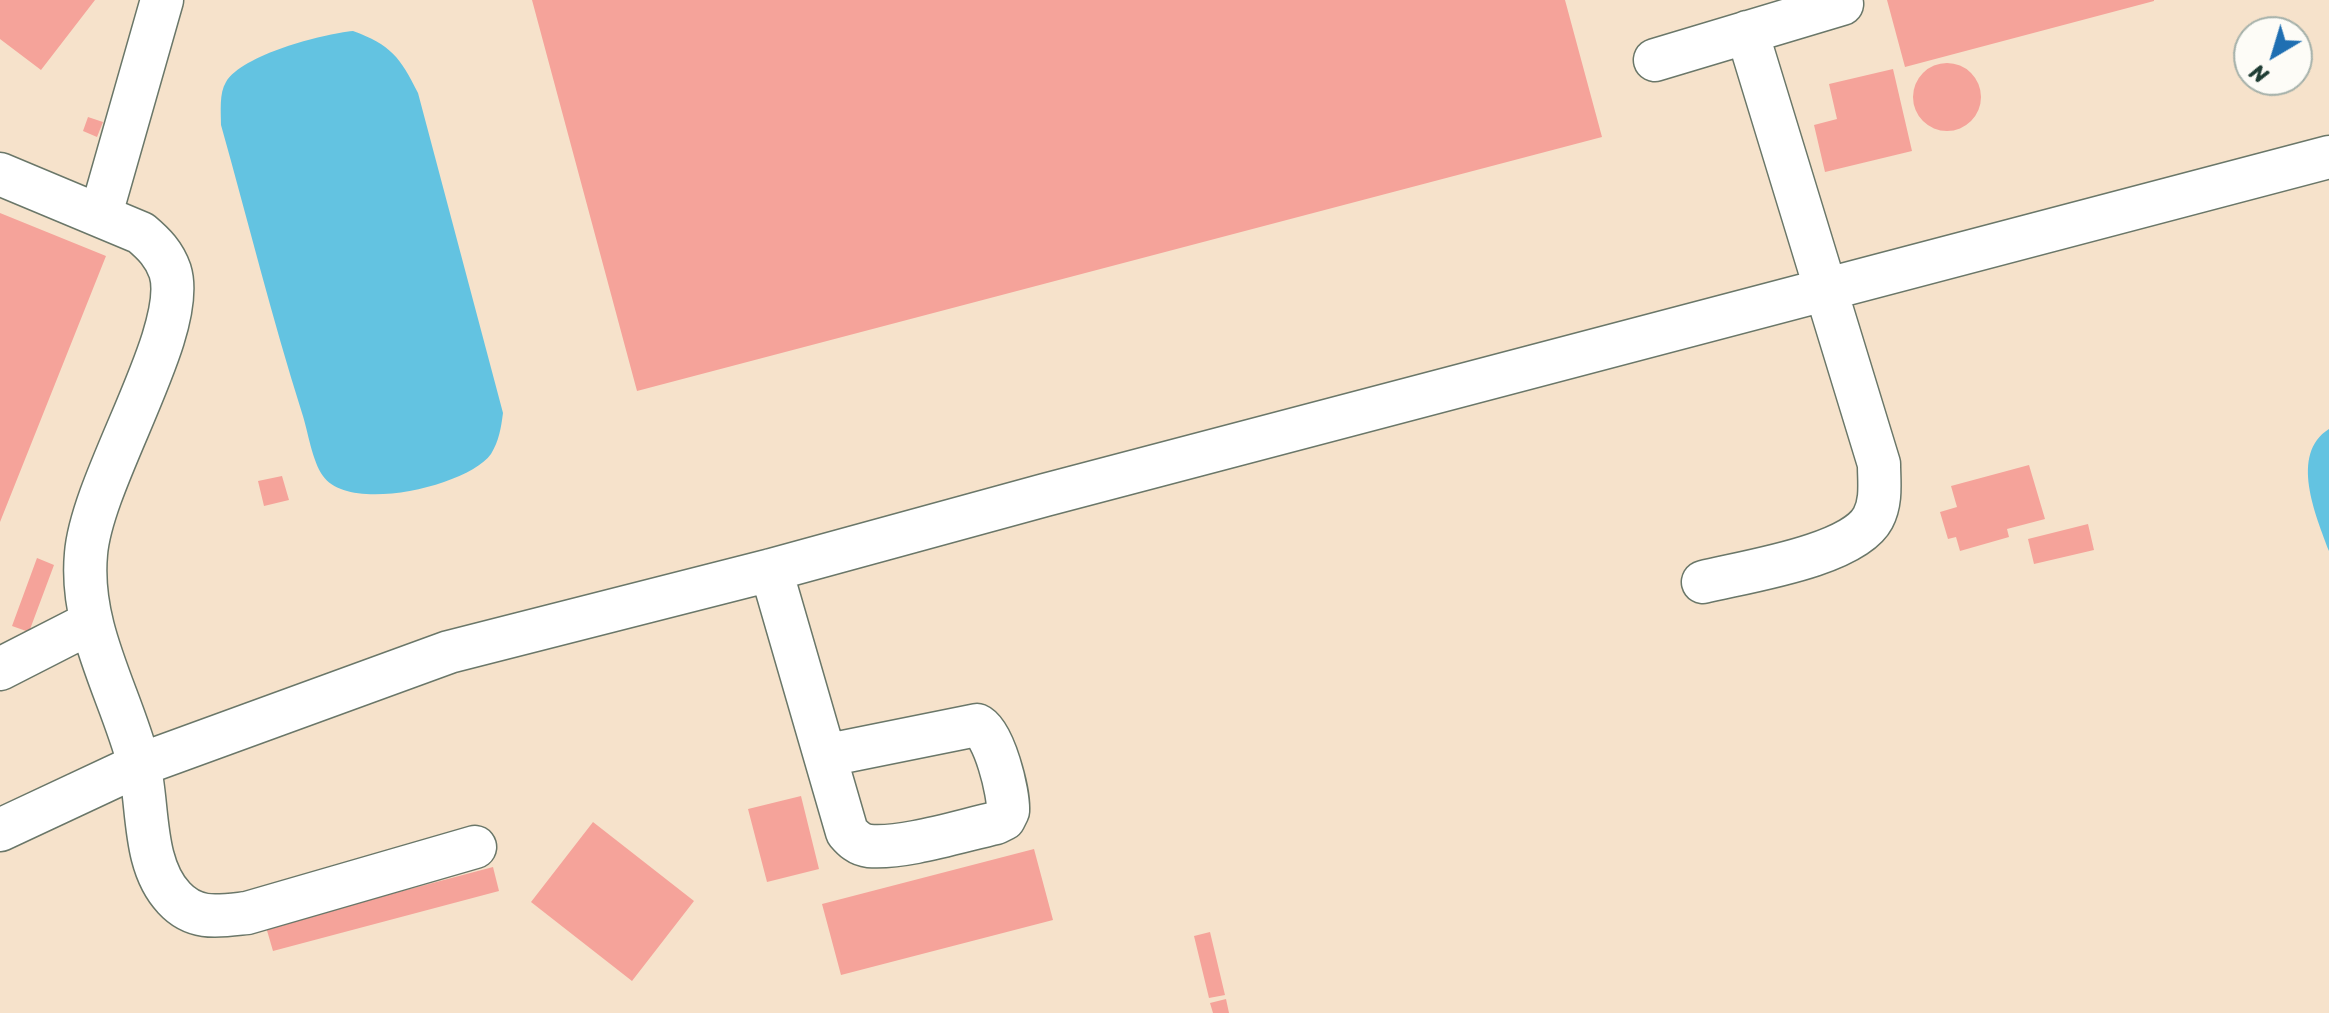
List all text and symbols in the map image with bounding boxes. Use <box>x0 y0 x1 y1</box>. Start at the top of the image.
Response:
north arrow <box>2233 16 2313 96</box>
text: N <box>2241 54 2277 94</box>

